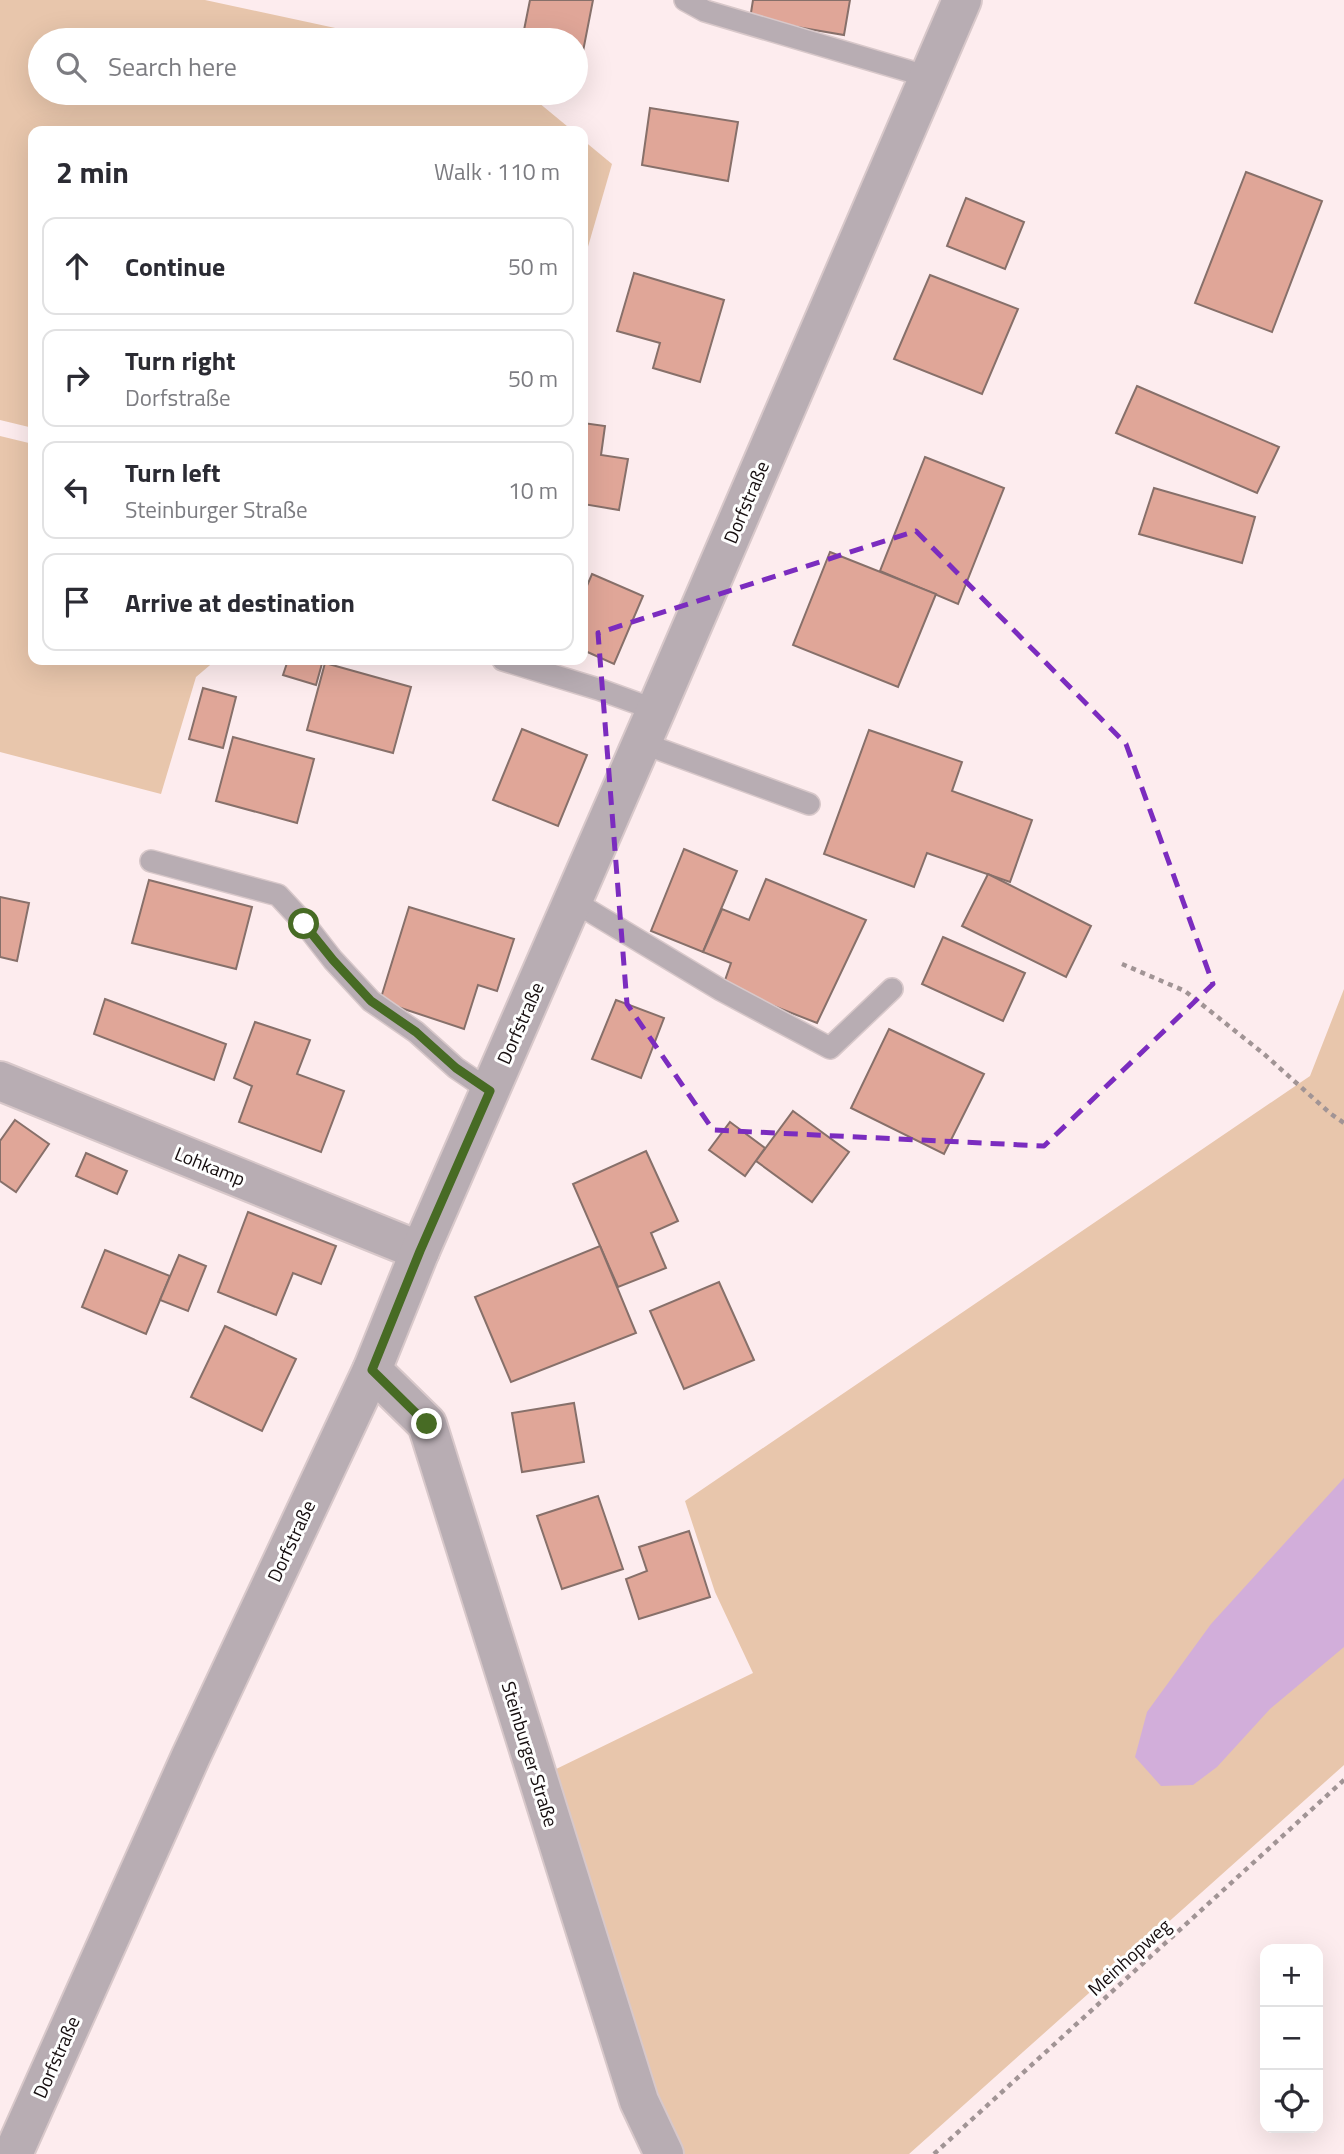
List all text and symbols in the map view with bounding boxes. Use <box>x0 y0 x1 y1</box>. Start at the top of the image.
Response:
search box <box>28 28 588 105</box>
text: Search here <box>108 47 237 86</box>
icon: search <box>52 48 90 86</box>
text: 2 min <box>56 149 129 195</box>
text: Walk · 110 m <box>434 154 560 189</box>
icon: ahead <box>58 247 96 285</box>
text: Continue <box>125 247 225 286</box>
text: 50 m <box>508 249 558 284</box>
text: Turn right <box>125 341 236 380</box>
icon: right <box>58 359 96 397</box>
text: 50 m <box>508 361 558 396</box>
text: Dorfstraße <box>125 380 231 415</box>
text: Turn left <box>125 453 220 492</box>
street label: Dorfstraße <box>715 456 776 548</box>
icon: left <box>58 471 96 509</box>
text: 10 m <box>508 473 558 508</box>
text: Steinburger Straße <box>125 492 308 527</box>
icon: arrive <box>58 583 96 621</box>
text: Arrive at destination <box>125 583 355 622</box>
route start <box>288 908 319 939</box>
street label: Dorfstraße <box>489 977 551 1069</box>
street label: Lohkamp <box>171 1138 250 1193</box>
route end <box>411 1408 442 1439</box>
street label: Dorfstraße <box>259 1495 322 1586</box>
street label: Steinburger Straße <box>495 1678 566 1830</box>
street label: Meinhopweg <box>1080 1911 1177 2002</box>
map controls <box>1260 1944 1323 2133</box>
button: + <box>1260 1944 1323 2007</box>
button: − <box>1260 2007 1323 2070</box>
street label: Dorfstraße <box>25 2011 87 2103</box>
button: locate <box>1260 2070 1323 2133</box>

